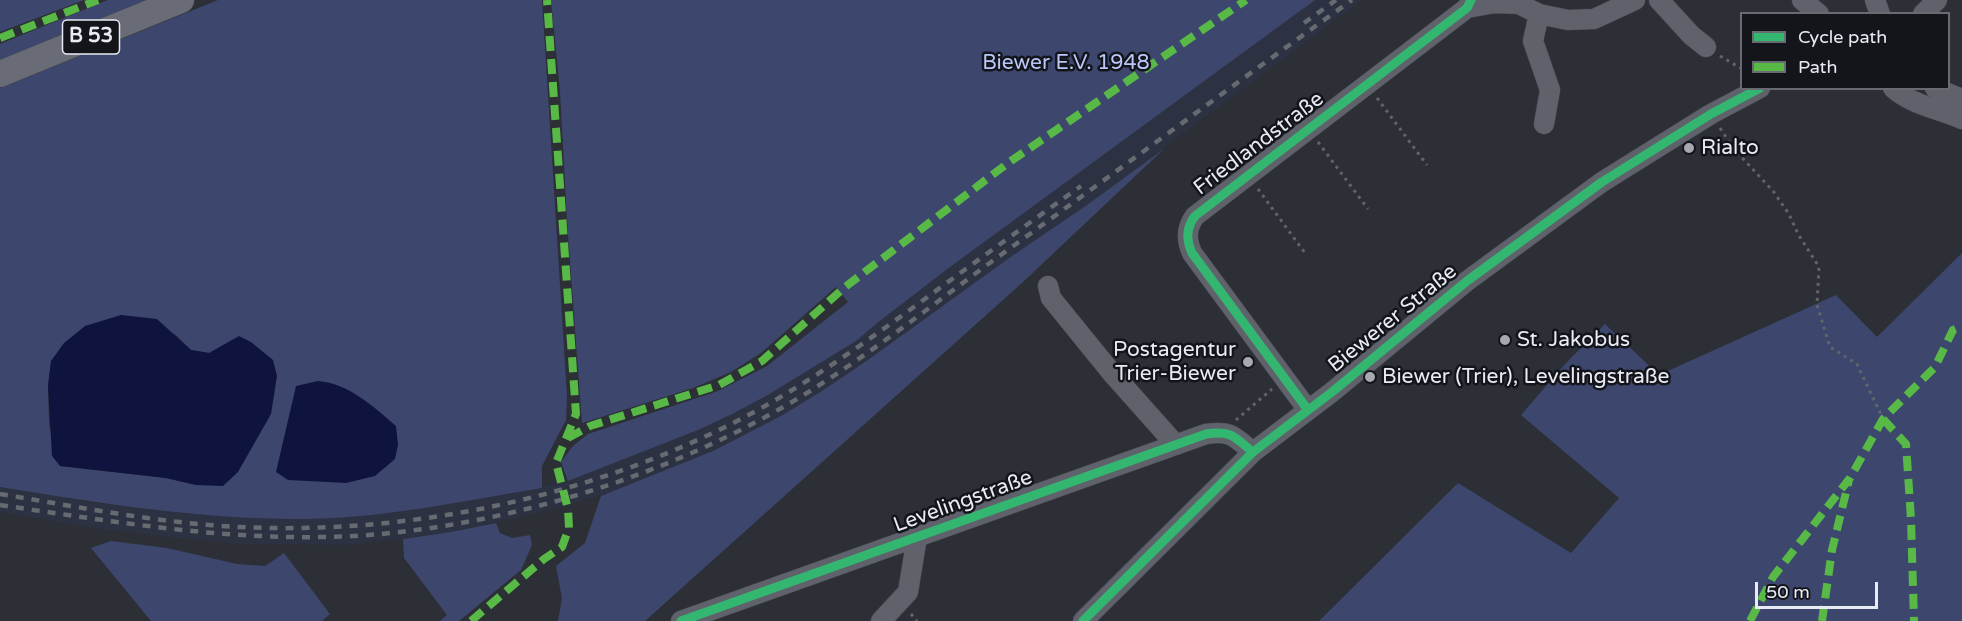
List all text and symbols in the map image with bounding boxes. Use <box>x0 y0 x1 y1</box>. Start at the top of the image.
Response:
legend <box>1740 12 1950 90</box>
road number: B 53 <box>62 20 119 54</box>
text: Cycle path <box>1798 26 1887 48</box>
park label: Biewer E.V. 1948 <box>982 50 1150 76</box>
text: Path <box>1798 56 1837 78</box>
street label: Friedlandstraße <box>1189 87 1329 201</box>
place label: Rialto <box>1701 135 1759 161</box>
marker: Rialto <box>1682 141 1696 155</box>
street label: Biewerer Straße <box>1324 260 1462 378</box>
place label: St. Jakobus <box>1517 327 1630 353</box>
marker: St. Jakobus <box>1498 333 1512 347</box>
place label: Postagentur Trier-Biewer <box>1113 337 1236 387</box>
marker: Postagentur Trier-Biewer <box>1241 355 1255 369</box>
place label: Biewer (Trier), Levelingstraße <box>1382 364 1669 390</box>
marker: Biewer (Trier), Levelingstraße <box>1363 370 1377 384</box>
street label: Levelingstraße <box>890 465 1036 539</box>
scale bar <box>1758 570 1881 608</box>
text: 50 m <box>1766 581 1810 603</box>

